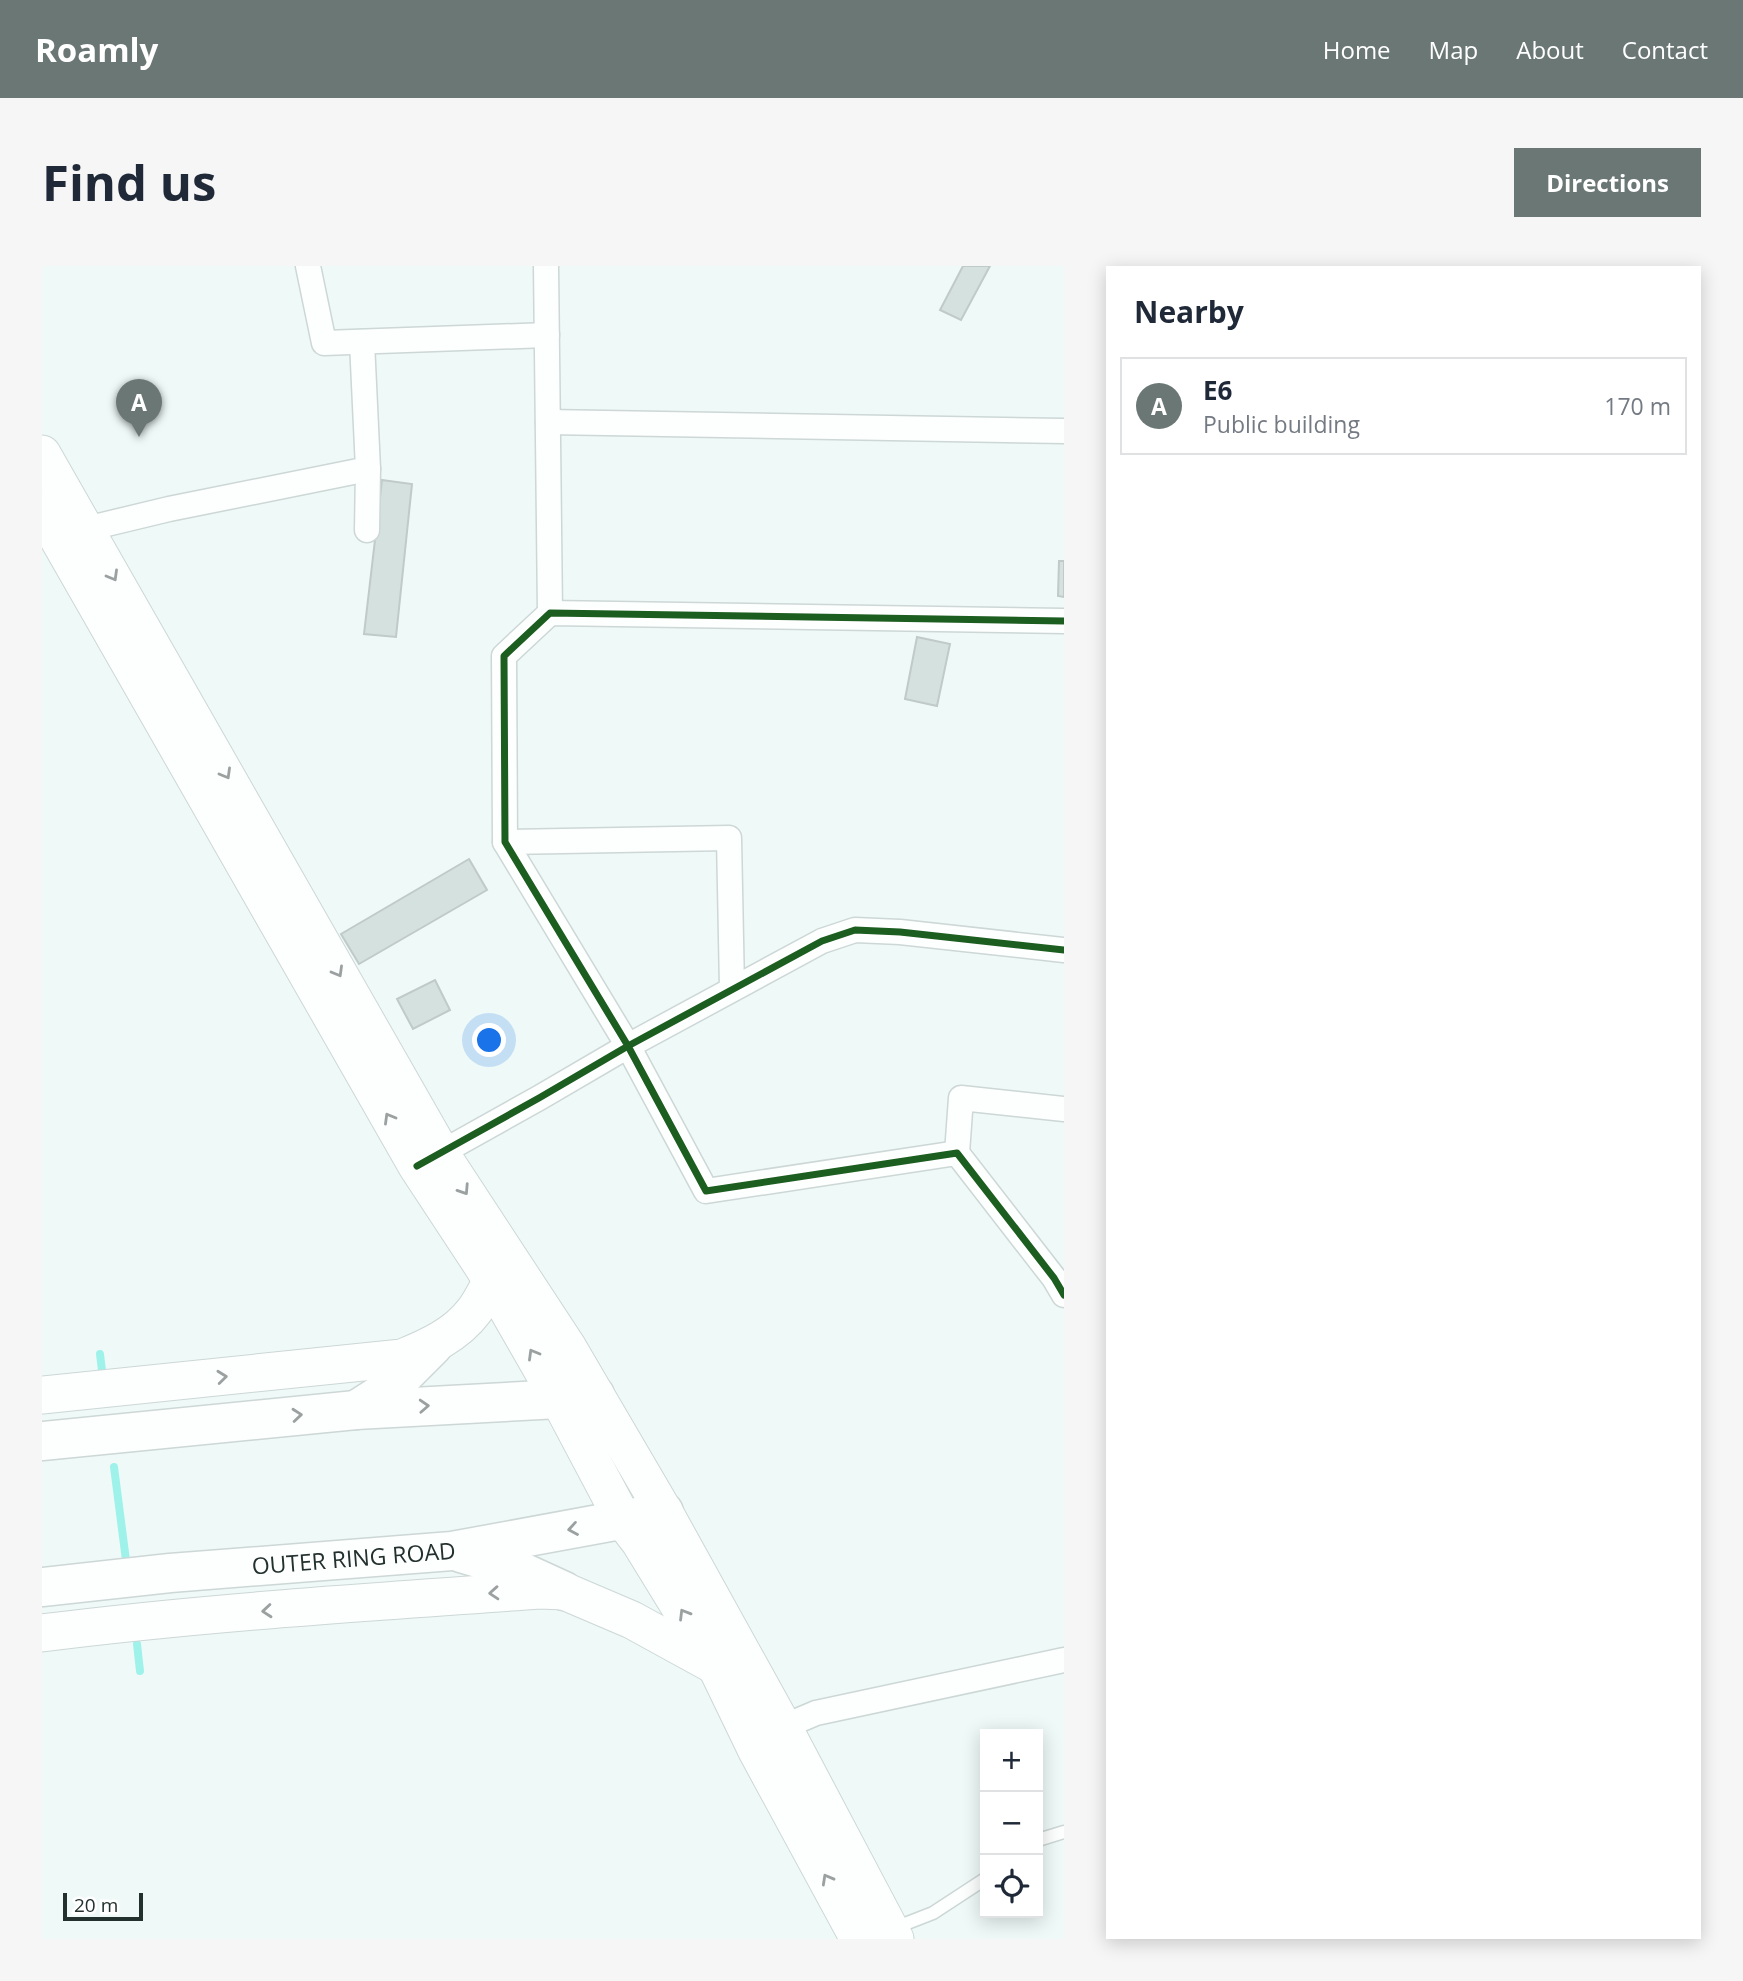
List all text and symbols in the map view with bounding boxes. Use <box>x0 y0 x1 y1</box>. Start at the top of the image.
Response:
text: Roamly <box>35 27 158 72</box>
text: Home <box>1323 33 1391 66</box>
text: Map <box>1429 33 1478 66</box>
text: About <box>1516 33 1584 66</box>
text: Contact <box>1622 33 1708 66</box>
button: Directions <box>1514 148 1701 217</box>
text: Find us <box>42 149 216 215</box>
text: Nearby <box>1134 291 1244 332</box>
text: E6 <box>1203 372 1232 408</box>
pin: A <box>116 379 162 437</box>
text: A <box>1151 390 1167 422</box>
text: 170 m <box>1604 390 1671 422</box>
text: Public building <box>1203 408 1360 440</box>
one-way arrow <box>105 569 118 582</box>
one-way arrow <box>218 767 231 779</box>
one-way arrow <box>330 964 343 977</box>
your location <box>472 1023 506 1057</box>
one-way arrow <box>385 1113 398 1126</box>
one-way arrow <box>456 1182 469 1195</box>
one-way arrow <box>528 1349 541 1362</box>
one-way arrow <box>217 1370 228 1385</box>
one-way arrow <box>419 1399 430 1414</box>
one-way arrow <box>292 1408 303 1423</box>
one-way arrow <box>567 1521 579 1536</box>
street label: OUTER RING ROAD <box>250 1534 457 1582</box>
one-way arrow <box>488 1585 499 1600</box>
one-way arrow <box>262 1603 273 1618</box>
one-way arrow <box>680 1609 693 1622</box>
map controls <box>980 1729 1043 1918</box>
button: + <box>980 1729 1043 1792</box>
button: − <box>980 1792 1043 1855</box>
button: locate <box>980 1855 1043 1918</box>
one-way arrow <box>821 1874 835 1886</box>
scale bar <box>63 1890 144 1922</box>
text: 20 m <box>74 1892 118 1918</box>

